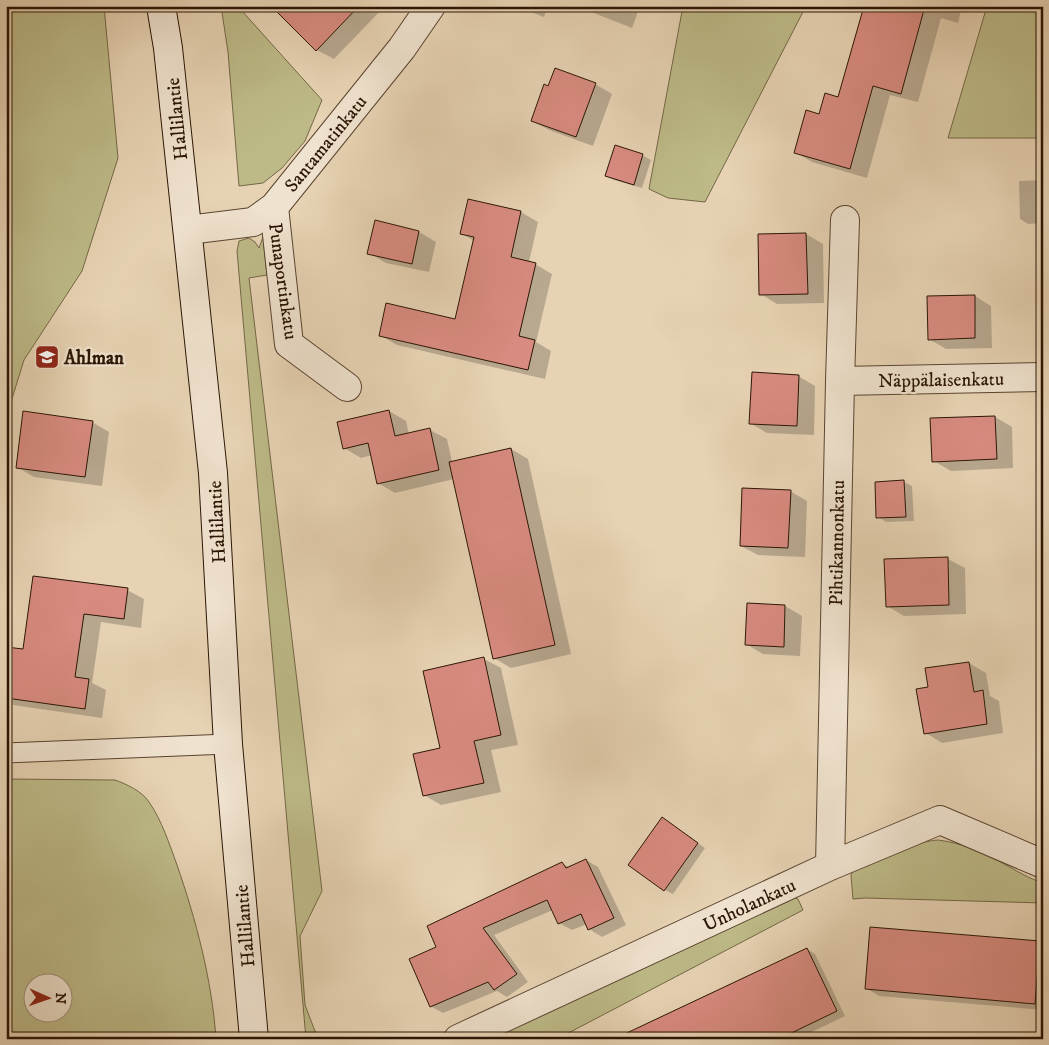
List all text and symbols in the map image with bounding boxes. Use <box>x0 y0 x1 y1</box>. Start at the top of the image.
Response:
street label: Hallilantie <box>162 76 193 161</box>
street label: Santamatinkatu <box>280 91 372 197</box>
street label: Punaportinkatu <box>263 221 302 341</box>
school or university icon: Ahlman <box>34 344 60 370</box>
place label: Ahlman <box>63 347 125 370</box>
street label: Näppälaisenkatu <box>878 368 1004 393</box>
street label: Hallilantie <box>204 480 231 564</box>
street label: Pihtikannonkatu <box>825 480 850 606</box>
street label: Unholankatu <box>700 874 800 937</box>
street label: Hallilantie <box>230 883 261 968</box>
north arrow <box>22 972 72 1022</box>
text: N <box>51 992 69 1005</box>

